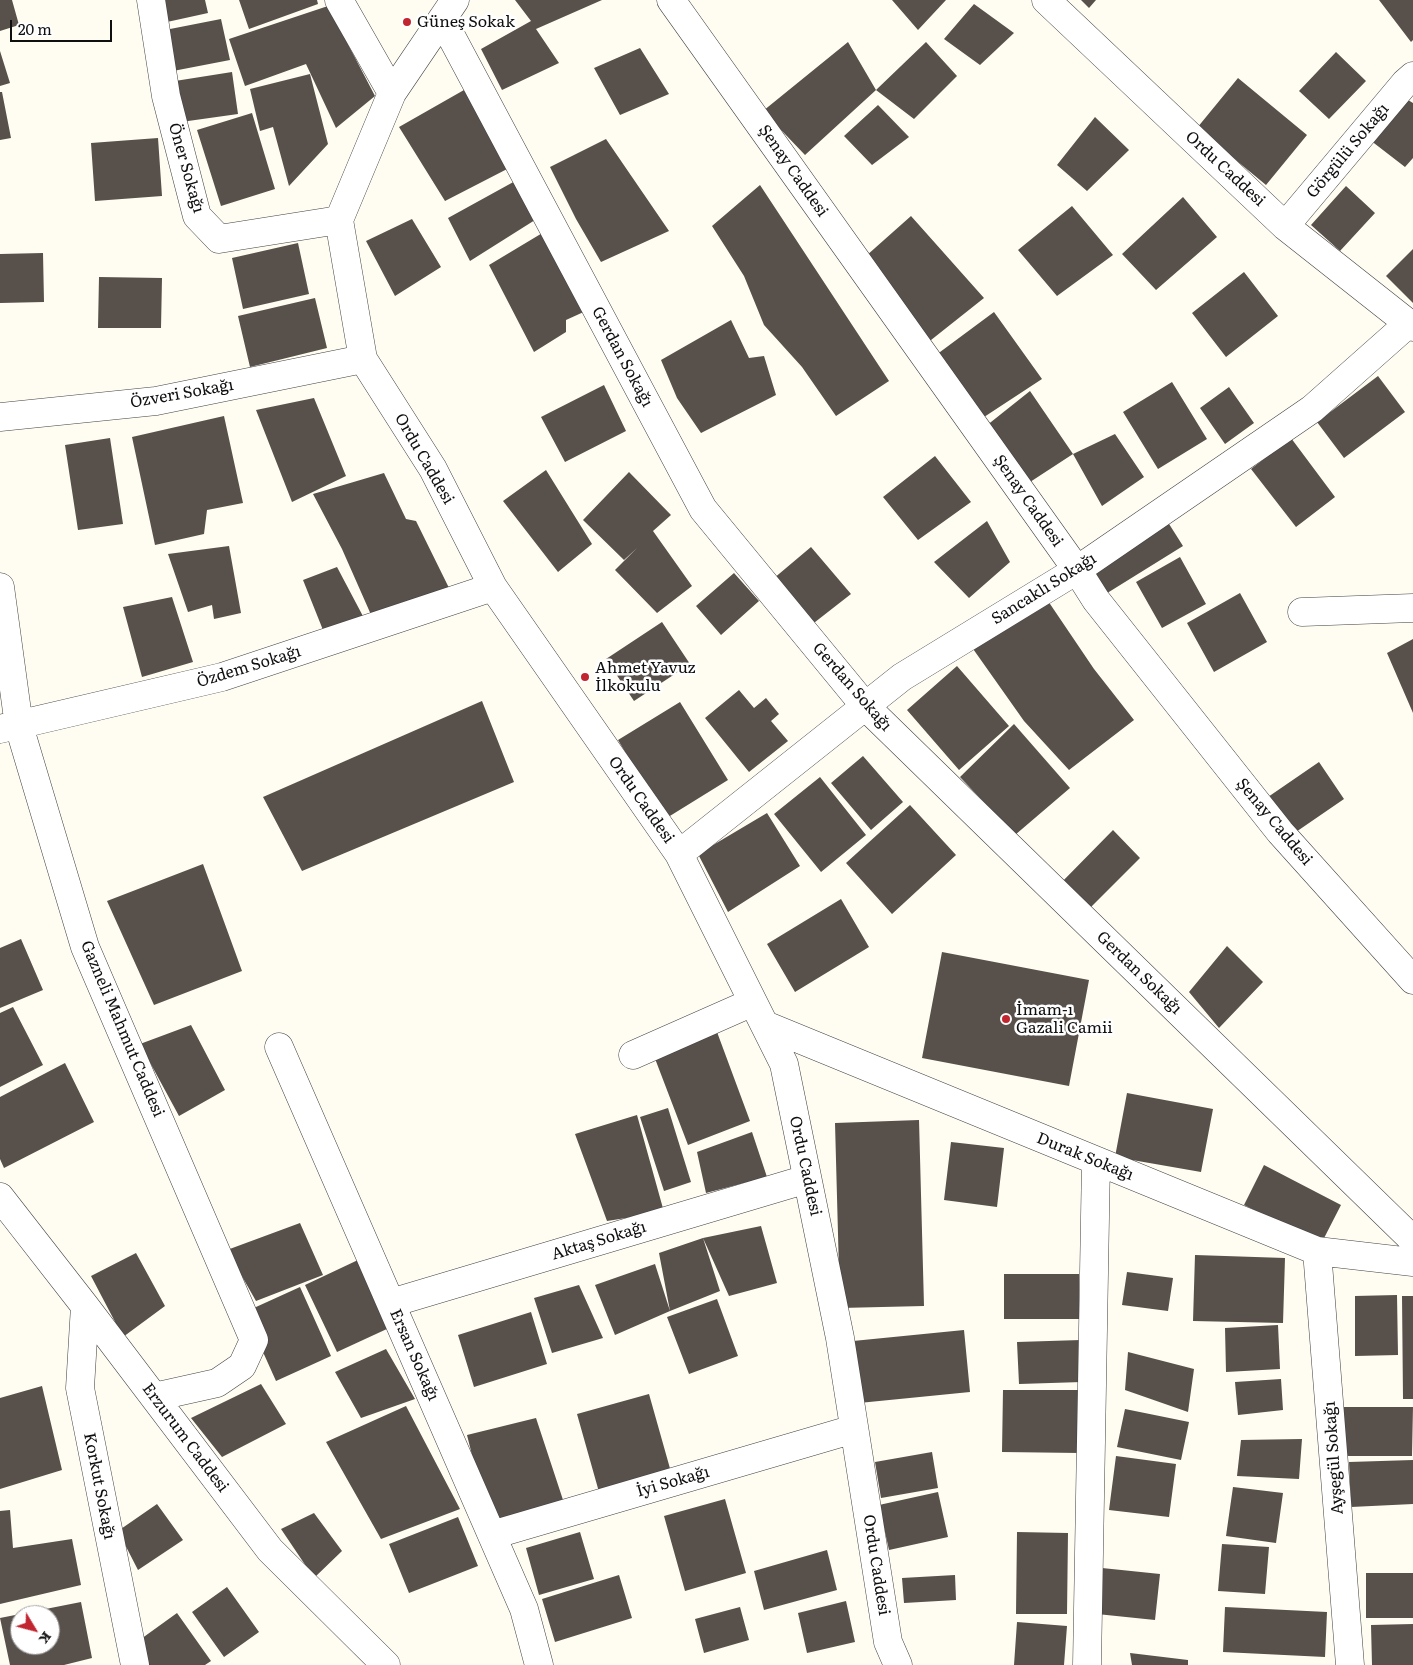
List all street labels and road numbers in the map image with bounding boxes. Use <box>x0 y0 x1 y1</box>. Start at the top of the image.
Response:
street label: Görgülü Sokağı <box>1303 100 1393 202</box>
street label: Öner Sokağı <box>164 121 208 215</box>
street label: Şenay Caddesi <box>754 121 832 221</box>
street label: Ordu Caddesi <box>1181 127 1269 211</box>
street label: Gerdan Sokağı <box>587 304 657 410</box>
street label: Özveri Sokağı <box>129 375 235 413</box>
street label: Ordu Caddesi <box>390 410 458 508</box>
street label: Şenay Caddesi <box>989 451 1067 551</box>
street label: Sancaklı Sokağı <box>988 549 1100 629</box>
street label: Gerdan Sokağı <box>808 639 896 735</box>
street label: Özdem Sokağı <box>195 642 303 692</box>
street label: Ordu Caddesi <box>604 753 678 847</box>
street label: Şenay Caddesi <box>1232 774 1316 870</box>
street label: Gerdan Sokağı <box>1092 928 1186 1018</box>
street label: Gazneli Mahmut Caddesi <box>76 938 168 1120</box>
street label: Ordu Caddesi <box>785 1114 825 1218</box>
street label: Durak Sokağı <box>1034 1129 1136 1185</box>
street label: Aktaş Sokağı <box>549 1218 649 1264</box>
street label: Ersan Sokağı <box>385 1306 443 1404</box>
street label: Erzurum Caddesi <box>138 1380 232 1496</box>
street label: Ayşegül Sokağı <box>1320 1401 1348 1515</box>
street label: Korkut Sokağı <box>79 1431 119 1541</box>
street label: İyi Sokağı <box>634 1462 712 1502</box>
street label: Ordu Caddesi <box>859 1513 893 1617</box>

